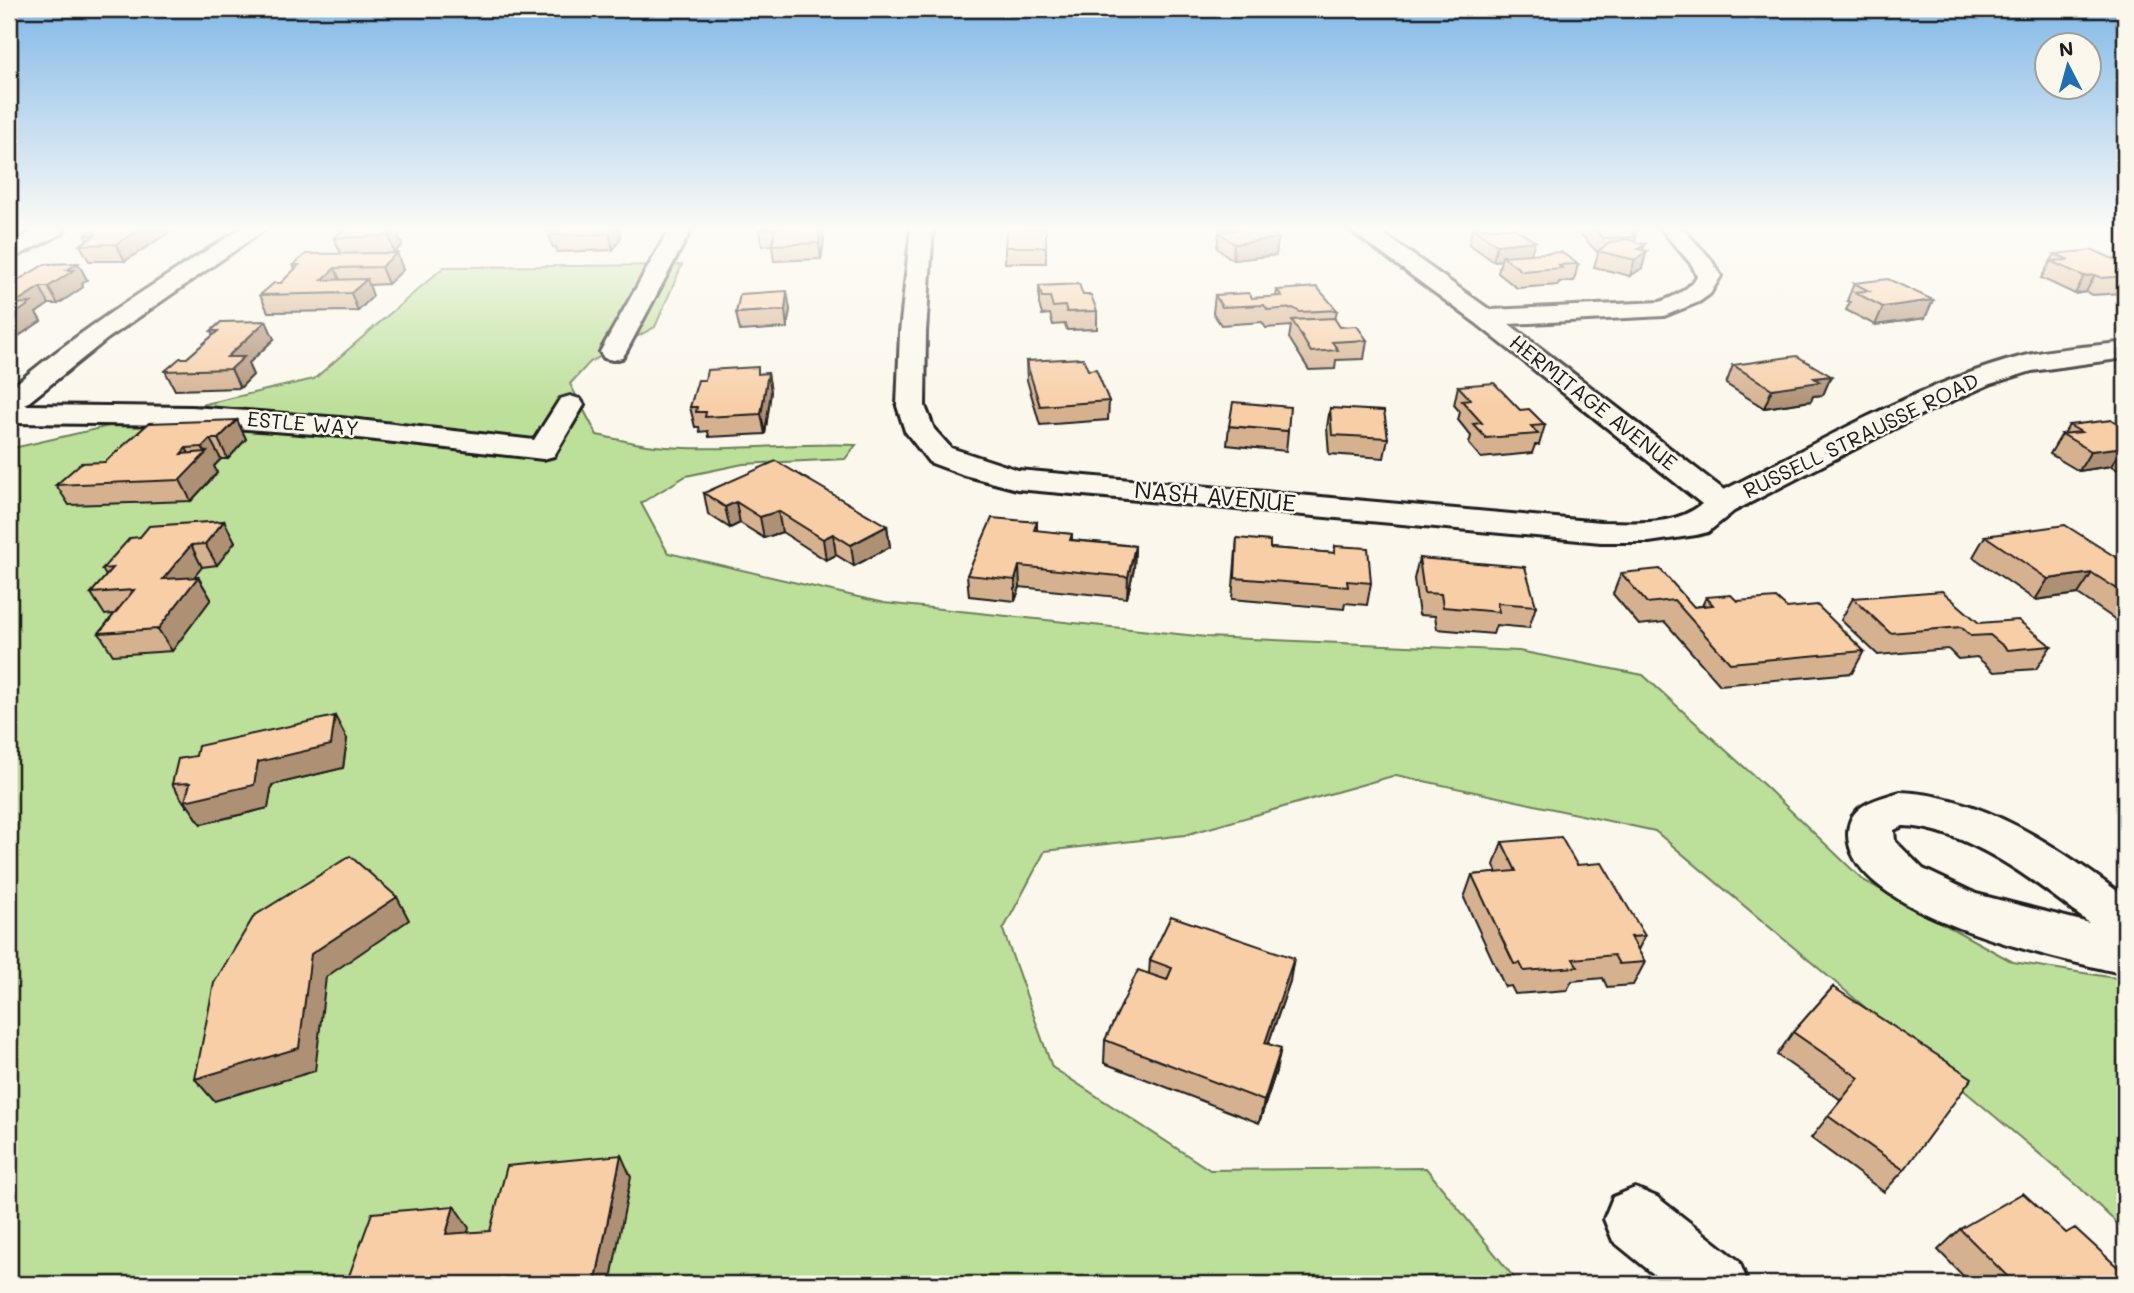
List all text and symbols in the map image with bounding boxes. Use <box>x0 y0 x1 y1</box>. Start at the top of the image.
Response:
north arrow <box>2032 32 2102 102</box>
text: N <box>2058 35 2075 62</box>
street label: HERMITAGE AVENUE <box>1505 328 1683 476</box>
street label: RUSSELL STRAUSSE ROAD <box>1738 366 1983 504</box>
street label: ESTLE WAY <box>246 404 360 441</box>
street label: NASH AVENUE <box>1133 473 1297 518</box>

